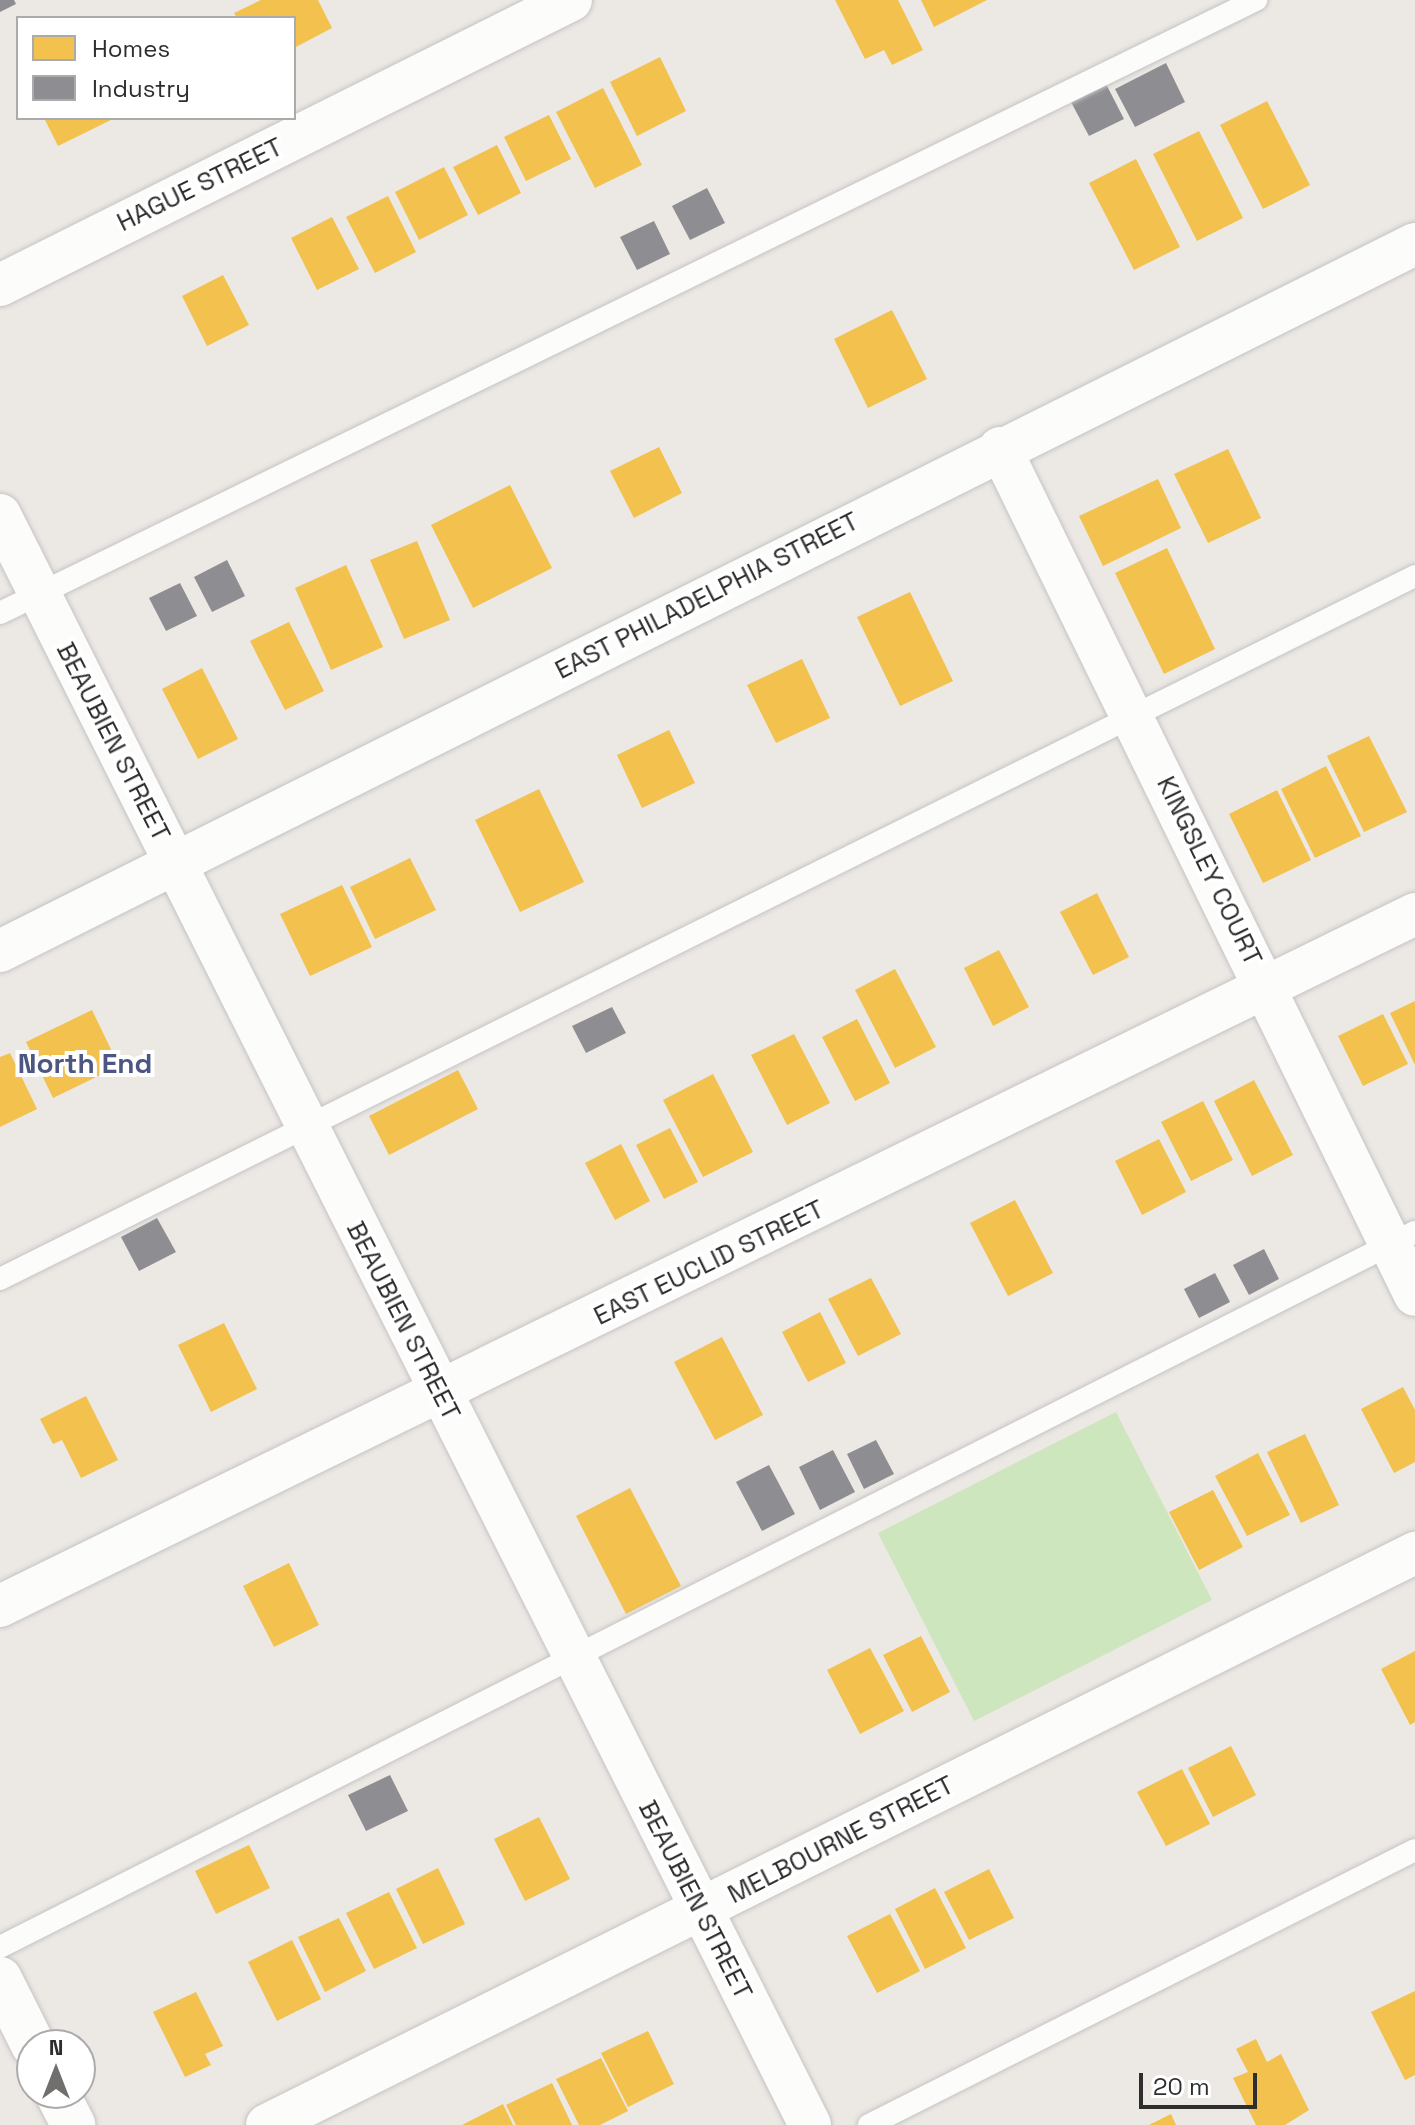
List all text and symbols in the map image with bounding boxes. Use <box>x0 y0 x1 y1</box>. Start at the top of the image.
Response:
legend <box>16 16 296 120</box>
text: Homes <box>92 33 170 64</box>
text: Industry <box>92 73 190 104</box>
street label: HAGUE STREET <box>112 131 288 239</box>
street label: EAST PHILADELPHIA STREET <box>550 506 864 686</box>
street label: BEAUBIEN STREET <box>49 637 177 847</box>
street label: KINGSLEY COURT <box>1150 771 1268 971</box>
district label: North End <box>18 1046 152 1080</box>
street label: EAST EUCLID STREET <box>589 1194 829 1332</box>
street label: BEAUBIEN STREET <box>339 1216 467 1426</box>
street label: MELBOURNE STREET <box>723 1769 959 1911</box>
street label: BEAUBIEN STREET <box>631 1795 759 2005</box>
north arrow <box>16 2029 96 2109</box>
text: N <box>49 2033 63 2061</box>
scale bar <box>1143 2057 1261 2107</box>
text: 20 m <box>1153 2071 1210 2102</box>

